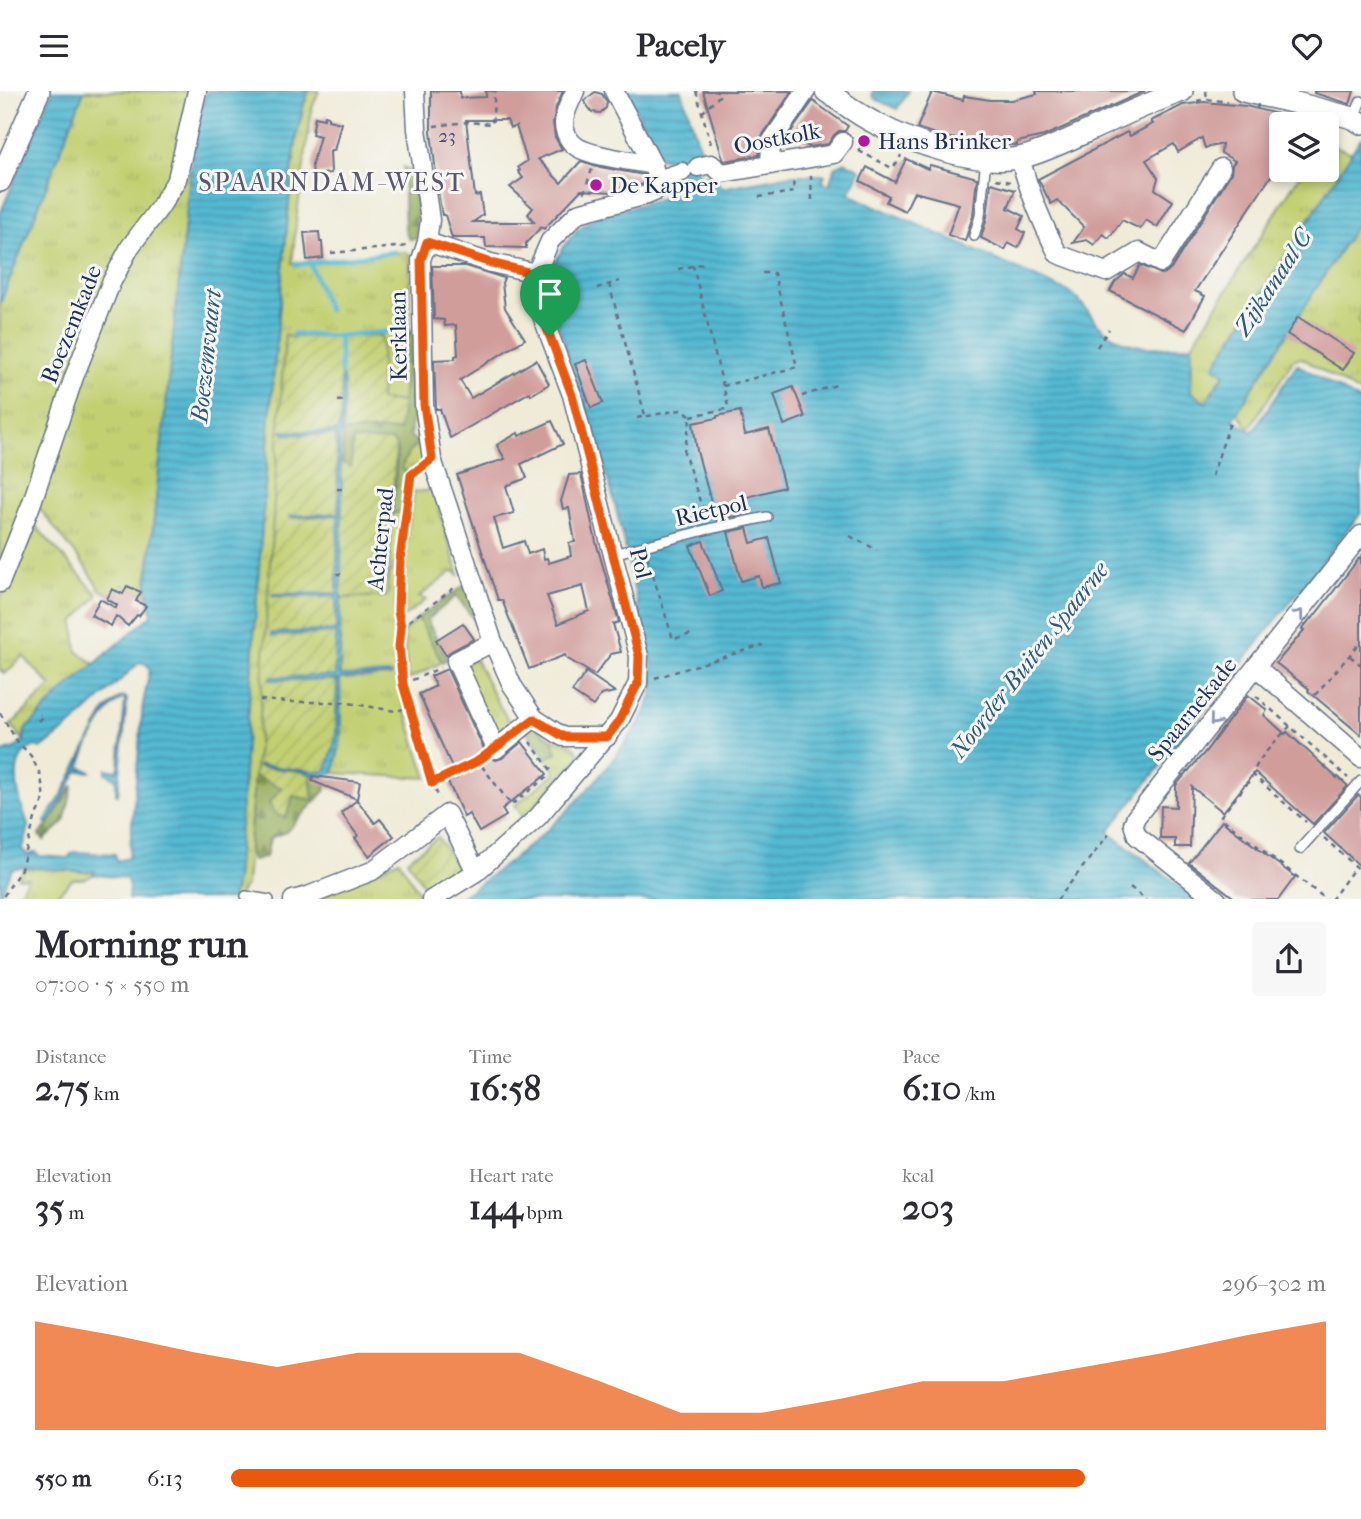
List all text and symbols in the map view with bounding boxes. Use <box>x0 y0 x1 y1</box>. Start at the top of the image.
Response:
icon: menu <box>35 27 73 65</box>
text: Pacely <box>636 27 725 64</box>
icon: heart <box>1288 27 1326 65</box>
map controls <box>1269 112 1339 182</box>
button: layers <box>1269 112 1339 182</box>
street label: Oostkolk <box>731 117 824 160</box>
house number: 23 <box>438 125 456 147</box>
place label: Hans Brinker <box>878 128 1011 155</box>
marker: Hans Brinker <box>856 133 872 149</box>
district label: SPAARNDAM-WEST <box>198 167 466 198</box>
place label: De Kapper <box>610 172 718 199</box>
marker: De Kapper <box>588 177 604 193</box>
water label: Zijkanaal C <box>1227 222 1319 342</box>
street label: Boezemkade <box>36 261 107 387</box>
pin <box>520 264 580 336</box>
icon: arrive <box>531 275 569 313</box>
water label: Boezemvaart <box>185 286 227 426</box>
street label: Kerklaan <box>384 290 413 381</box>
street label: Achterpad <box>362 486 399 593</box>
street label: Rietpol <box>672 489 750 532</box>
street label: Pol <box>624 545 658 582</box>
water label: Noorder Buiten Spaarne <box>943 555 1115 764</box>
one-way arrow <box>1290 609 1303 621</box>
street label: Spaarnekade <box>1142 652 1243 767</box>
one-way arrow <box>1210 712 1222 725</box>
text: Morning run <box>35 922 248 967</box>
button: share <box>1252 922 1326 996</box>
text: 07:00 · 5 × 550 m <box>35 971 189 998</box>
text: Distance <box>35 1046 106 1068</box>
text: Time <box>469 1046 512 1068</box>
text: Pace <box>902 1046 940 1068</box>
text: 2.75 <box>35 1068 90 1109</box>
text: 16:58 <box>469 1068 541 1109</box>
text: 6:10 <box>902 1068 961 1109</box>
text: km <box>90 1083 119 1105</box>
text: /km <box>961 1083 996 1105</box>
text: Elevation <box>35 1165 112 1187</box>
text: Heart rate <box>469 1165 554 1187</box>
text: kcal <box>902 1165 934 1187</box>
text: 35 <box>35 1187 64 1228</box>
text: 144 <box>469 1187 523 1228</box>
text: 203 <box>902 1187 954 1228</box>
text: m <box>64 1202 84 1224</box>
text: bpm <box>523 1202 563 1224</box>
text: Elevation <box>35 1270 128 1297</box>
text: 296–302 m <box>1222 1270 1326 1297</box>
text: 550 m <box>35 1465 91 1492</box>
text: 6:13 <box>147 1465 183 1492</box>

